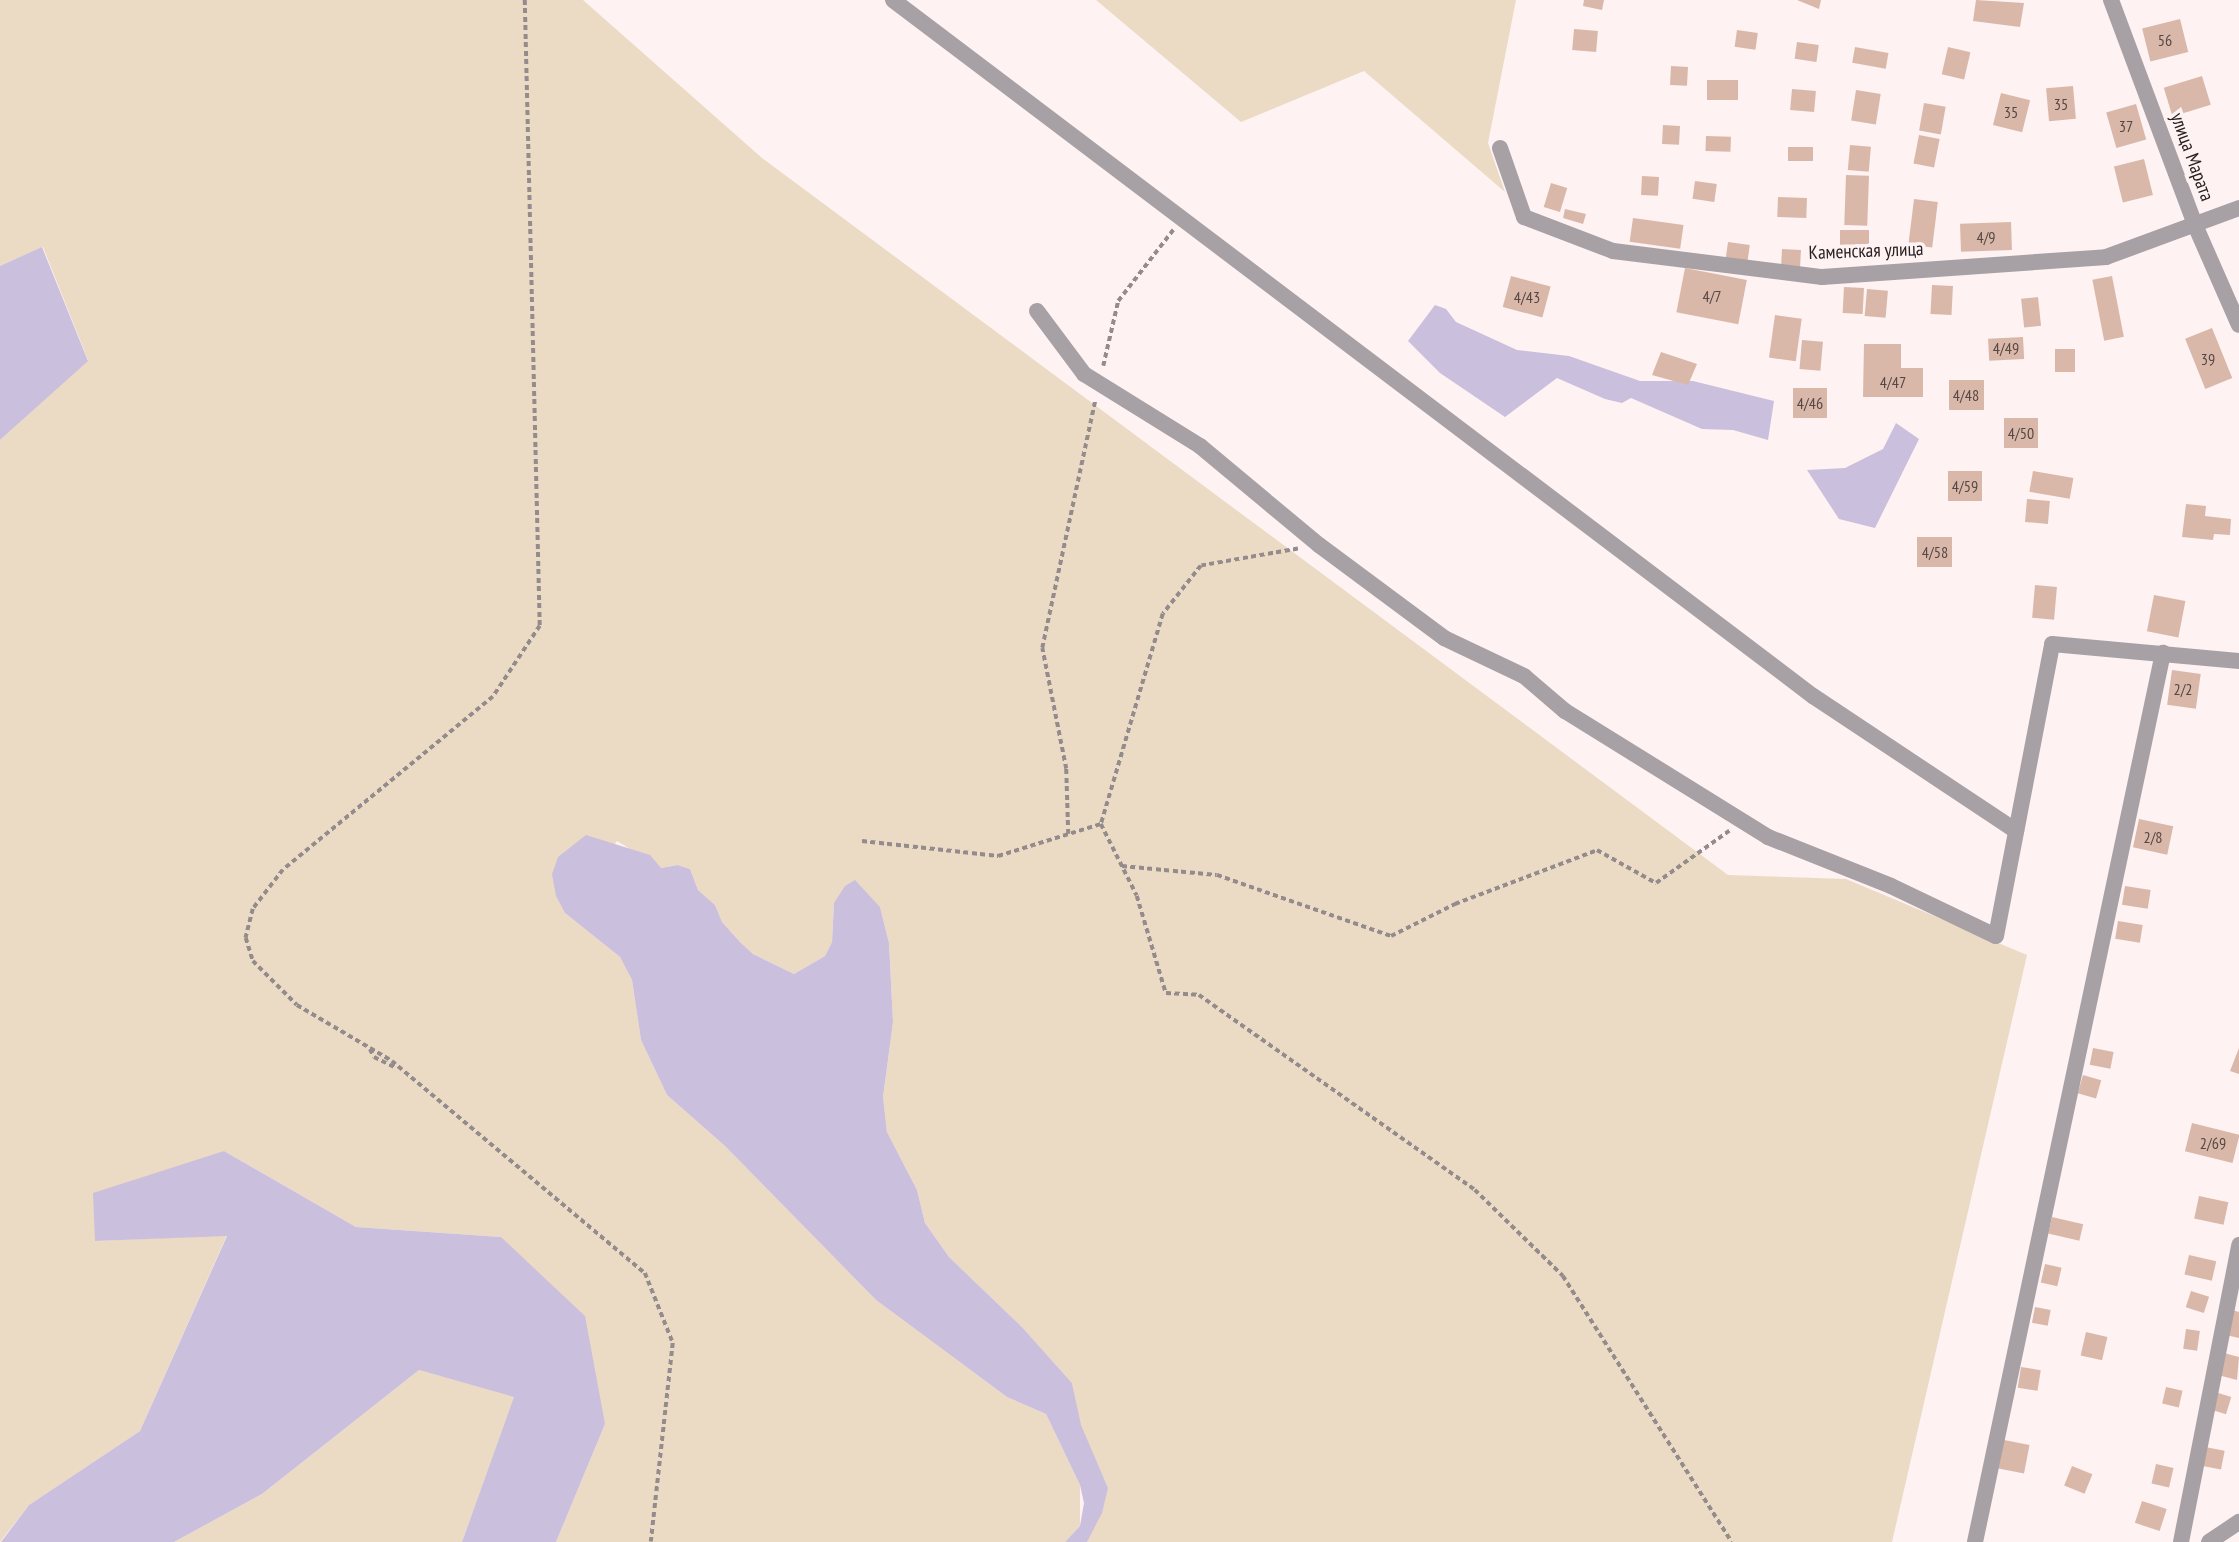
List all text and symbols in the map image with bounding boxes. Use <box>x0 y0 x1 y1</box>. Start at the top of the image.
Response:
house number: 56 <box>2158 30 2172 50</box>
house number: 35 <box>2054 94 2068 114</box>
house number: 35 <box>2004 102 2018 122</box>
street label: улица Марата <box>2166 110 2218 204</box>
house number: 37 <box>2119 116 2133 136</box>
house number: 4/9 <box>1976 227 1996 247</box>
street label: Каменская улица <box>1808 238 1924 264</box>
house number: 4/7 <box>1702 286 1722 306</box>
house number: 4/43 <box>1514 287 1540 307</box>
house number: 4/49 <box>1993 338 2019 358</box>
house number: 39 <box>2201 349 2215 369</box>
house number: 4/47 <box>1880 372 1906 392</box>
house number: 4/48 <box>1953 385 1979 405</box>
house number: 4/46 <box>1797 393 1823 413</box>
house number: 4/50 <box>2008 423 2034 443</box>
house number: 4/59 <box>1952 476 1978 496</box>
house number: 4/58 <box>1922 542 1948 562</box>
house number: 2/2 <box>2173 679 2193 699</box>
house number: 2/8 <box>2143 827 2163 847</box>
house number: 2/69 <box>2200 1133 2226 1153</box>

